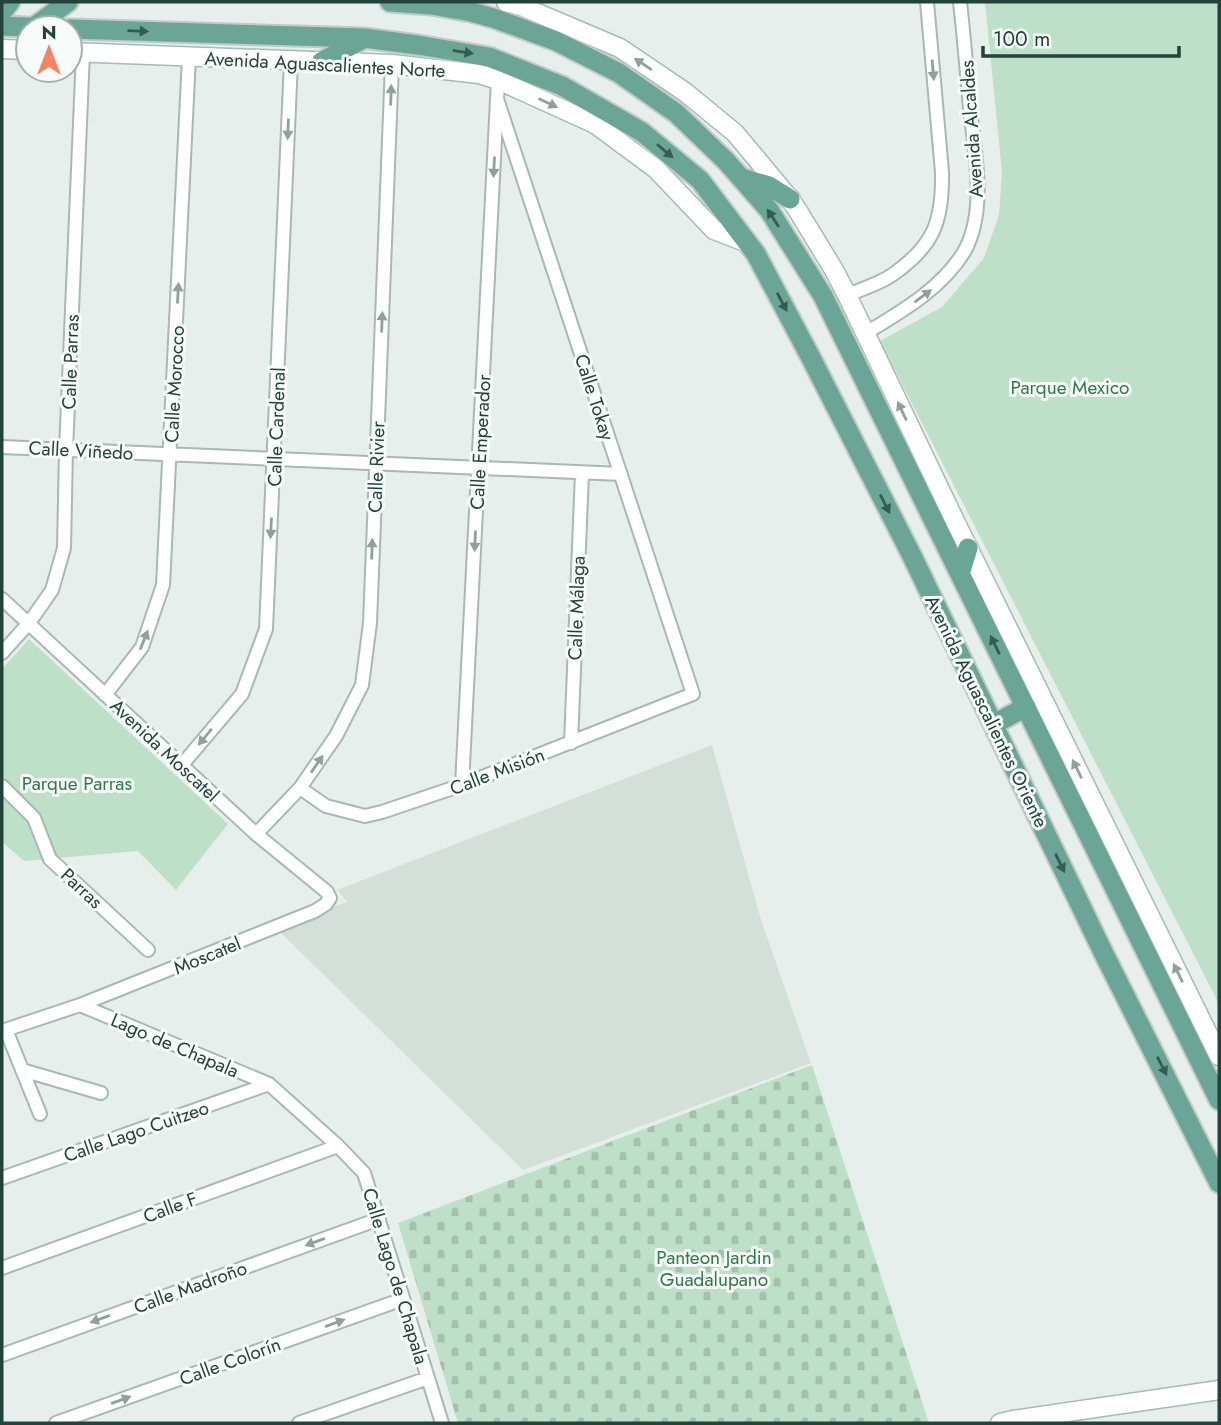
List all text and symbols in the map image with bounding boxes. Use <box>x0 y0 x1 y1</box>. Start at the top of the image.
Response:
north arrow <box>14 14 84 84</box>
scale bar <box>983 14 1179 58</box>
text: N <box>41 19 57 46</box>
text: 100 m <box>993 24 1050 54</box>
one-way arrow <box>127 25 149 37</box>
street label: Avenida Aguascalientes Norte <box>204 45 446 84</box>
one-way arrow <box>452 47 474 58</box>
one-way arrow <box>634 57 652 71</box>
one-way arrow <box>928 59 939 81</box>
street label: Avenida Alcaldes <box>953 59 990 199</box>
one-way arrow <box>386 83 397 105</box>
one-way arrow <box>538 97 558 109</box>
one-way arrow <box>283 118 294 140</box>
one-way arrow <box>656 143 673 158</box>
one-way arrow <box>488 157 499 179</box>
one-way arrow <box>766 209 780 227</box>
one-way arrow <box>173 282 184 304</box>
one-way arrow <box>914 289 932 303</box>
one-way arrow <box>776 292 787 312</box>
one-way arrow <box>376 311 387 333</box>
street label: Calle Parras <box>55 314 86 410</box>
street label: Calle Morocco <box>158 325 191 443</box>
street label: Calle Tokay <box>568 350 621 444</box>
street label: Calle Cardenal <box>261 367 292 487</box>
street label: Calle Emperador <box>463 373 498 510</box>
park label: Parque Mexico <box>1011 374 1129 401</box>
one-way arrow <box>896 400 907 421</box>
street label: Calle Rivier <box>361 420 392 513</box>
street label: Calle Viñedo <box>28 434 134 467</box>
one-way arrow <box>880 494 891 514</box>
one-way arrow <box>266 517 277 539</box>
one-way arrow <box>469 531 480 553</box>
one-way arrow <box>367 538 378 560</box>
street label: Calle Málaga <box>561 555 592 661</box>
street label: Avenida Aguascalientes Oriente <box>918 590 1055 832</box>
one-way arrow <box>139 629 150 650</box>
one-way arrow <box>990 635 1002 655</box>
street label: Avenida Moscatel <box>104 693 225 808</box>
one-way arrow <box>198 729 213 746</box>
street label: Calle Misión <box>446 741 549 802</box>
one-way arrow <box>310 755 324 773</box>
one-way arrow <box>1072 759 1083 779</box>
park label: Parque Parras <box>22 770 132 797</box>
one-way arrow <box>1055 853 1066 873</box>
street label: Parras <box>55 862 109 915</box>
street label: Moscatel <box>170 930 245 981</box>
one-way arrow <box>1173 963 1184 983</box>
street label: Lago de Chapala <box>107 1006 243 1085</box>
one-way arrow <box>1155 1057 1167 1077</box>
street label: Calle Lago Cuitzeo <box>60 1094 212 1169</box>
street label: Calle F <box>139 1185 201 1230</box>
street label: Calle Lago de Chapala <box>356 1185 435 1368</box>
one-way arrow <box>304 1237 325 1248</box>
park label: Panteon Jardin Guadalupano <box>656 1244 772 1293</box>
street label: Calle Madroño <box>130 1254 251 1320</box>
one-way arrow <box>90 1314 111 1325</box>
one-way arrow <box>324 1318 345 1329</box>
street label: Calle Colorín <box>176 1331 285 1392</box>
one-way arrow <box>110 1394 131 1405</box>

